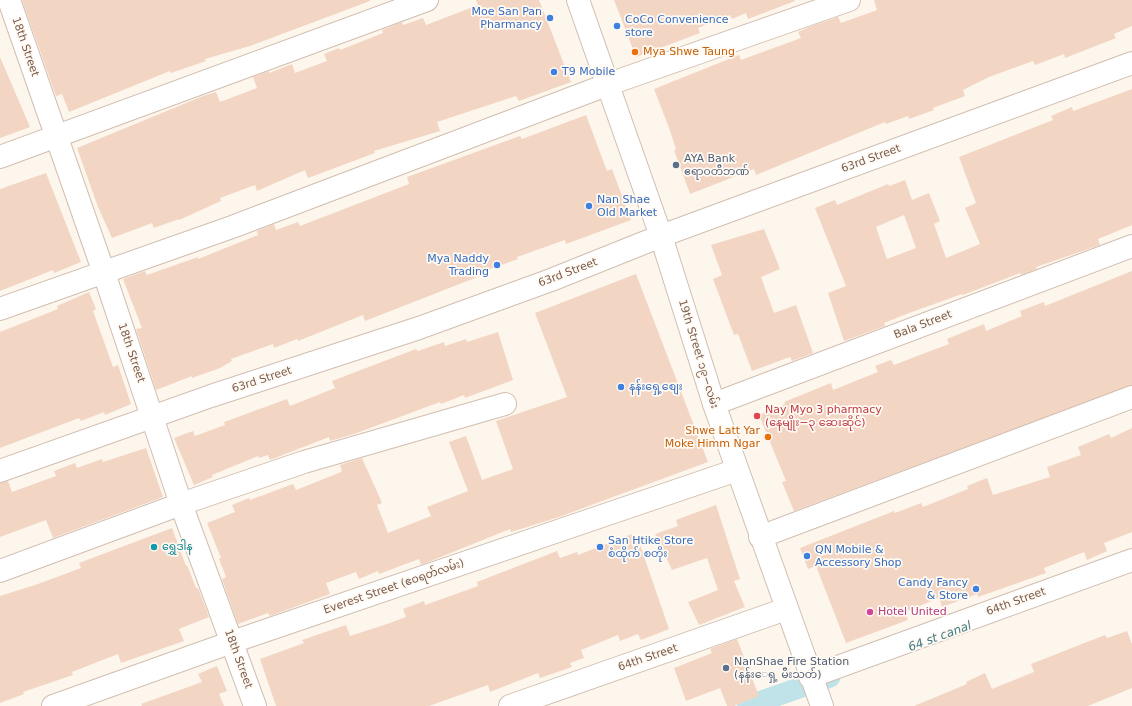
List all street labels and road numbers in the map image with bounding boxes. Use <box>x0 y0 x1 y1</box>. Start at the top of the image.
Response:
street label: 18th Street <box>9 15 41 79</box>
street label: 63rd Street <box>840 142 902 176</box>
street label: 63rd Street <box>537 256 599 290</box>
street label: 19th Street ၁၉−လမ်း <box>675 298 721 410</box>
street label: Bala Street <box>892 308 954 342</box>
street label: 18th Street <box>115 321 147 385</box>
street label: 63rd Street <box>230 364 294 396</box>
street label: Everest Street (ဧ၀ရတ်လမ်း) <box>322 557 466 617</box>
street label: 64th Street <box>985 585 1047 619</box>
street label: 18th Street <box>221 628 255 690</box>
street label: 64th Street <box>616 642 680 674</box>

